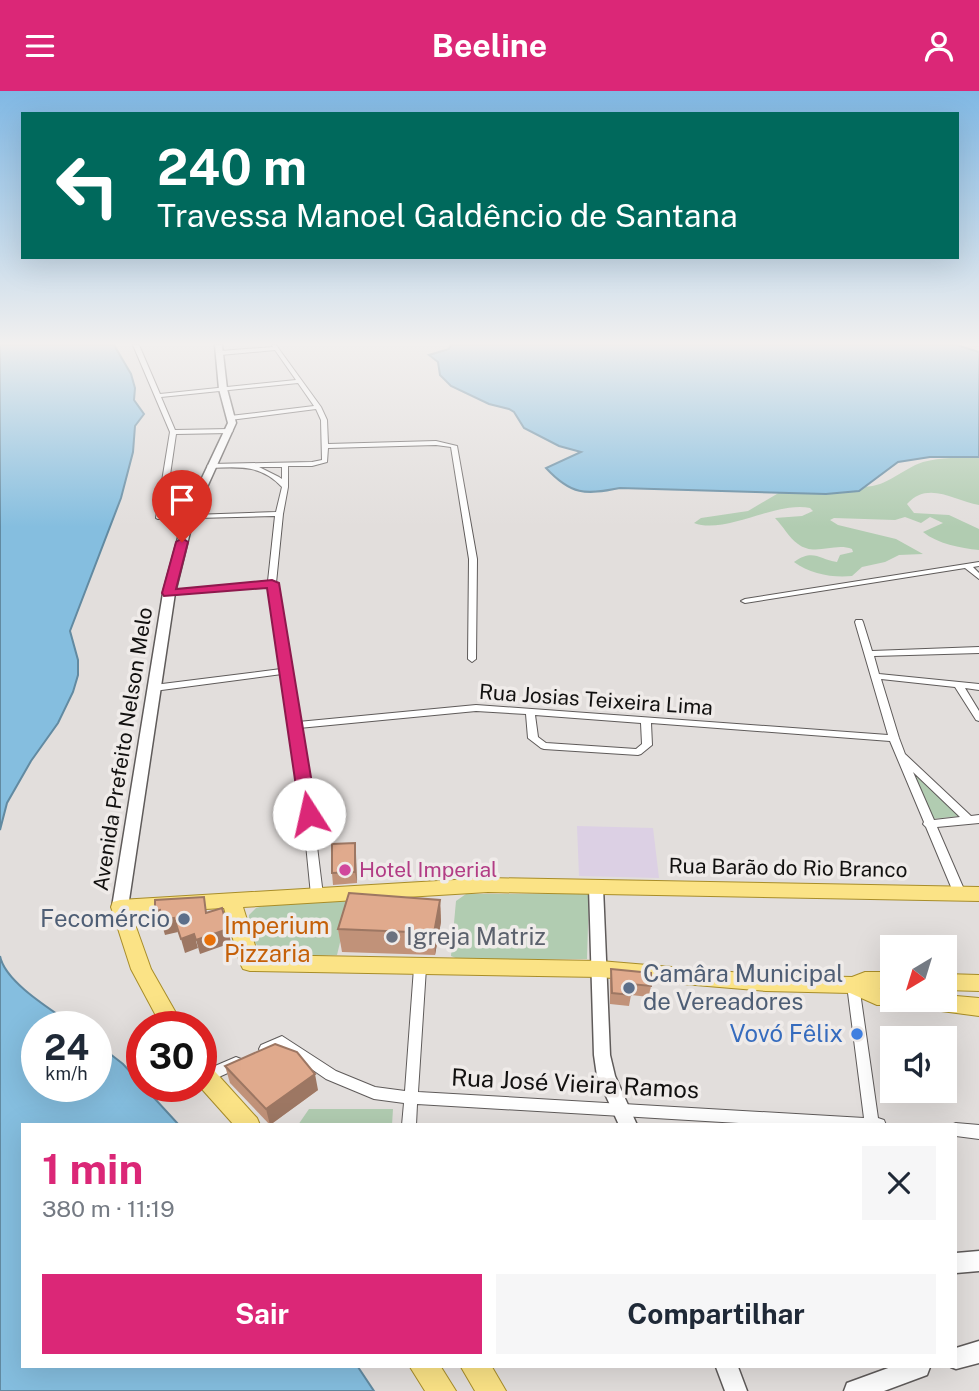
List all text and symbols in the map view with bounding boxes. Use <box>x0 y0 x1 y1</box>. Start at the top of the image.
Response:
icon: menu <box>21 27 59 65</box>
text: Beeline <box>432 27 547 64</box>
icon: person <box>920 27 958 65</box>
text: 240 m <box>157 138 307 196</box>
icon: left <box>42 140 133 231</box>
text: Travessa Manoel Galdêncio de Santana <box>157 197 738 234</box>
pin <box>152 470 212 542</box>
icon: arrive <box>163 481 201 519</box>
street label: Avenida Prefeito Nelson Melo <box>88 605 157 893</box>
street label: Rua Josias Teixeira Lima <box>478 679 714 720</box>
position arrow <box>272 777 346 851</box>
street label: Rua Barão do Rio Branco <box>668 853 908 882</box>
place label: Hotel Imperial <box>359 857 497 882</box>
marker: Hotel Imperial <box>337 862 353 878</box>
place label: Fecomércio <box>40 904 170 932</box>
marker: Fecomércio <box>176 911 192 927</box>
place label: Imperium Pizzaria <box>224 911 330 967</box>
place label: Igreja Matriz <box>406 922 546 950</box>
marker: Igreja Matriz <box>384 929 400 945</box>
marker: Imperium Pizzaria <box>202 932 218 948</box>
north arrow <box>880 935 957 1011</box>
map controls <box>880 935 957 1103</box>
place label: Camâra Municipal de Vereadores <box>643 959 843 1015</box>
marker: Camâra Municipal de Vereadores <box>621 980 637 996</box>
speed limit sign: 30 <box>126 1011 217 1102</box>
place label: Vovó Fêlix <box>729 1019 843 1047</box>
marker: Vovó Fêlix <box>849 1026 865 1042</box>
button: sound <box>880 1026 957 1103</box>
text: 24 <box>44 1027 89 1068</box>
text: km/h <box>45 1063 88 1084</box>
street label: Rua José Vieira Ramos <box>450 1063 700 1103</box>
text: 1 min <box>42 1144 143 1193</box>
button: close <box>862 1146 936 1220</box>
text: 380 m · 11:19 <box>42 1195 175 1222</box>
button: Sair <box>42 1274 482 1354</box>
button: Compartilhar <box>496 1274 936 1354</box>

